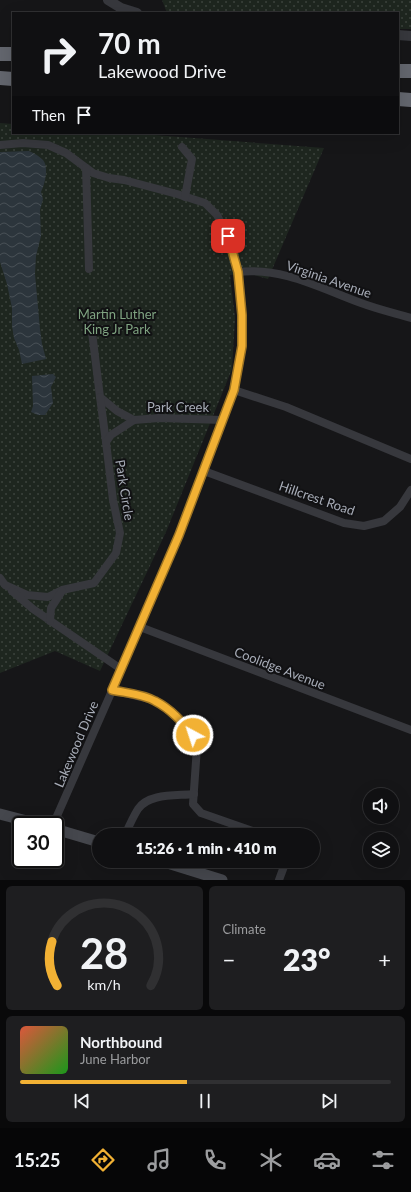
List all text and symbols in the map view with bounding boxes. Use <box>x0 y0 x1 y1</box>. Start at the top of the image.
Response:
text: 70 m <box>98 26 161 60</box>
icon: right <box>32 28 84 80</box>
text: Lakewood Drive <box>98 60 226 82</box>
icon: arrive <box>73 104 95 126</box>
text: Then <box>32 106 65 124</box>
pin <box>211 219 245 253</box>
icon: arrive <box>217 225 239 247</box>
street label: Virginia Avenue <box>284 257 374 301</box>
park label: Martin Luther King Jr Park <box>78 306 157 337</box>
street label: Park Creek <box>147 399 209 415</box>
street label: Park Circle <box>112 459 138 522</box>
street label: Hillcrest Road <box>277 478 357 518</box>
street label: Coolidge Avenue <box>232 643 328 693</box>
street label: Lakewood Drive <box>51 698 102 790</box>
position arrow <box>172 714 214 756</box>
map controls <box>363 788 399 868</box>
button: sound <box>363 788 399 824</box>
speed limit sign: 30 <box>12 816 64 868</box>
button: layers <box>363 832 399 868</box>
text: 15:26 · 1 min · 410 m <box>135 839 277 857</box>
text: Climate <box>223 921 266 937</box>
text: 28 <box>80 928 128 978</box>
text: 23° <box>283 941 330 977</box>
text: − <box>223 946 235 973</box>
text: + <box>378 946 391 973</box>
text: km/h <box>88 976 121 993</box>
text: Northbound <box>80 1033 162 1051</box>
text: June Harbor <box>80 1051 150 1067</box>
icon: previous <box>71 1090 93 1112</box>
icon: pause <box>194 1090 216 1112</box>
icon: next <box>318 1090 340 1112</box>
icon: directions <box>89 1146 117 1174</box>
icon: music <box>145 1146 173 1174</box>
icon: phone <box>201 1146 229 1174</box>
icon: climate <box>257 1146 285 1174</box>
icon: car <box>313 1146 341 1174</box>
icon: filters <box>369 1146 397 1174</box>
text: 15:25 <box>14 1149 60 1171</box>

